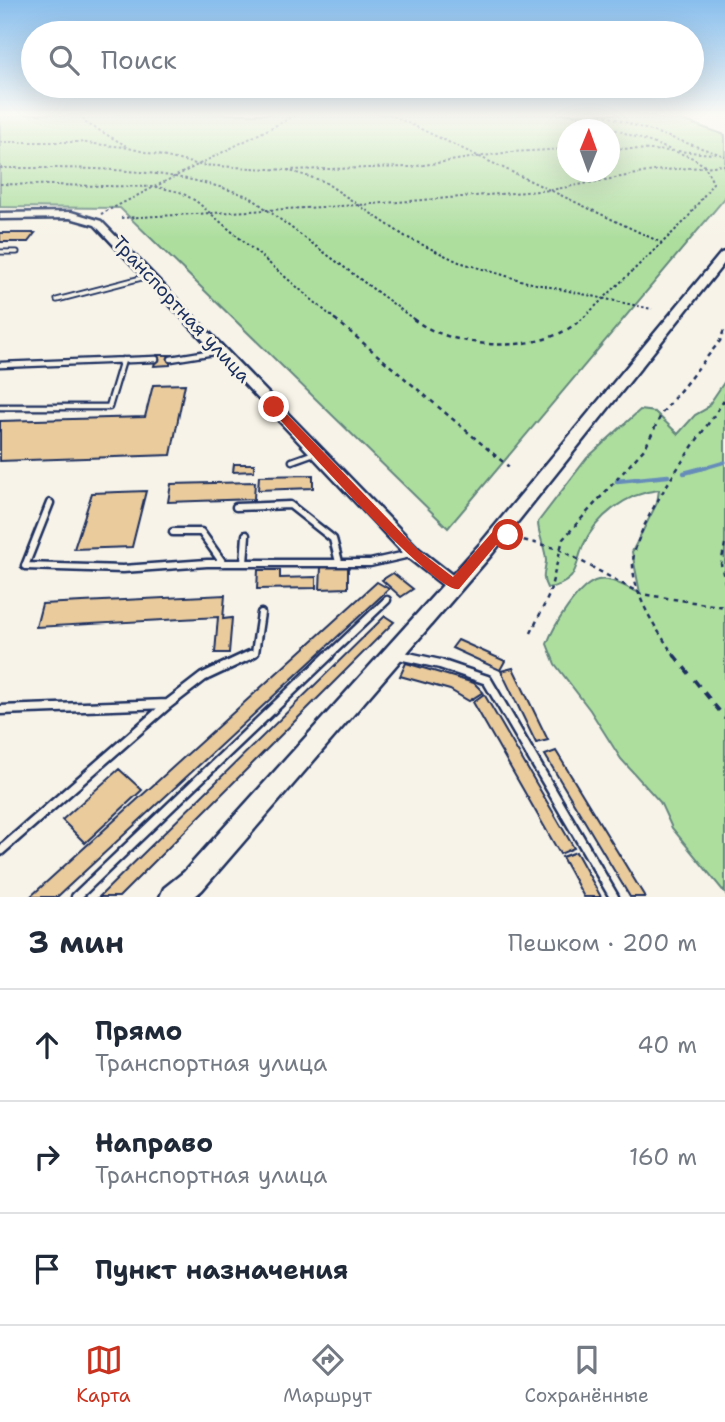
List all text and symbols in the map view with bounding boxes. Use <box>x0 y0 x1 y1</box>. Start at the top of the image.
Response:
search box <box>21 21 704 98</box>
icon: search <box>45 41 83 79</box>
text: Поиск <box>101 42 177 77</box>
north arrow <box>557 119 620 182</box>
street label: Транспортная улица <box>107 231 256 388</box>
route end <box>258 391 289 422</box>
route start <box>492 519 523 550</box>
text: 3 мин <box>28 922 124 963</box>
text: Пешком · 200 m <box>508 928 697 958</box>
text: Прямо <box>95 1013 183 1048</box>
icon: ahead <box>28 1026 66 1064</box>
text: 40 m <box>637 1030 697 1060</box>
text: Транспортная улица <box>95 1048 327 1078</box>
text: Направо <box>95 1125 213 1160</box>
icon: right <box>28 1138 66 1176</box>
text: 160 m <box>629 1142 697 1172</box>
text: Транспортная улица <box>95 1160 327 1190</box>
icon: arrive <box>28 1250 66 1288</box>
text: Пункт назначения <box>95 1252 348 1287</box>
tab: Карта <box>76 1341 131 1408</box>
tab: Маршрут <box>283 1341 372 1408</box>
tab: Сохранённые <box>525 1341 649 1408</box>

